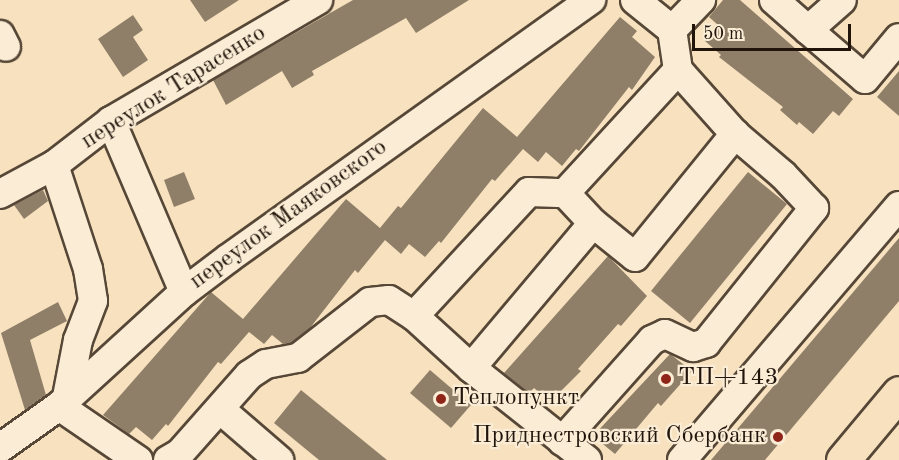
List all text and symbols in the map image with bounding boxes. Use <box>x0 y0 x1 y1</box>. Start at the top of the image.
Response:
scale bar <box>695 12 854 50</box>
street label: переулок Тарасенко <box>76 19 272 157</box>
text: 50 m <box>703 25 743 43</box>
street label: переулок Маяковского <box>185 134 393 296</box>
place label: ТП+143 <box>678 365 778 393</box>
marker: ТП+143 <box>659 372 673 386</box>
place label: Теплопункт <box>453 385 579 413</box>
marker: Теплопункт <box>434 392 448 406</box>
place label: Приднестровский Сбербанк <box>473 423 766 451</box>
marker: Приднестровский Сбербанк <box>771 430 785 444</box>

